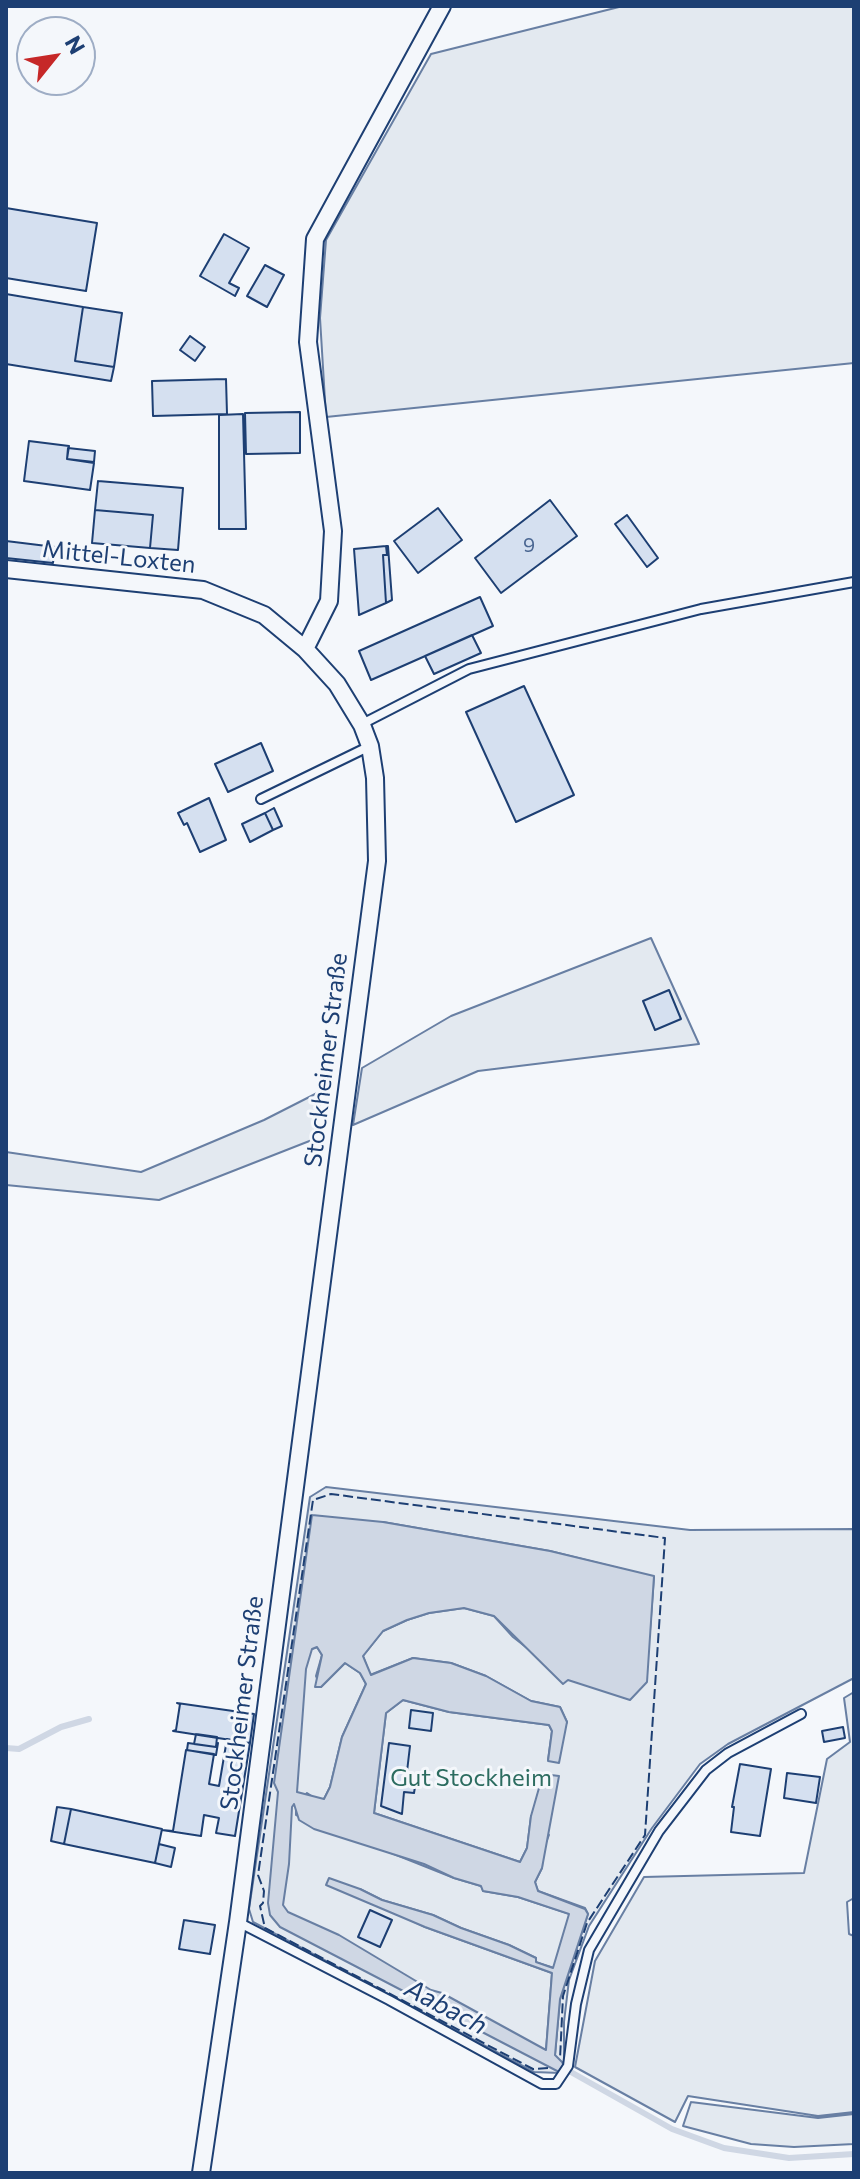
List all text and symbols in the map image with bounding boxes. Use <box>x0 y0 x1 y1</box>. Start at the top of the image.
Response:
north arrow <box>16 16 96 96</box>
text: N <box>60 31 91 59</box>
house number: 9 <box>523 533 535 557</box>
street label: Mittel-Loxten <box>41 535 197 579</box>
street label: Stockheimer Straße <box>299 951 353 1169</box>
street label: Stockheimer Straße <box>215 1594 269 1812</box>
park label: Gut Stockheim <box>390 1764 552 1792</box>
water label: Aabach <box>400 1973 492 2041</box>

